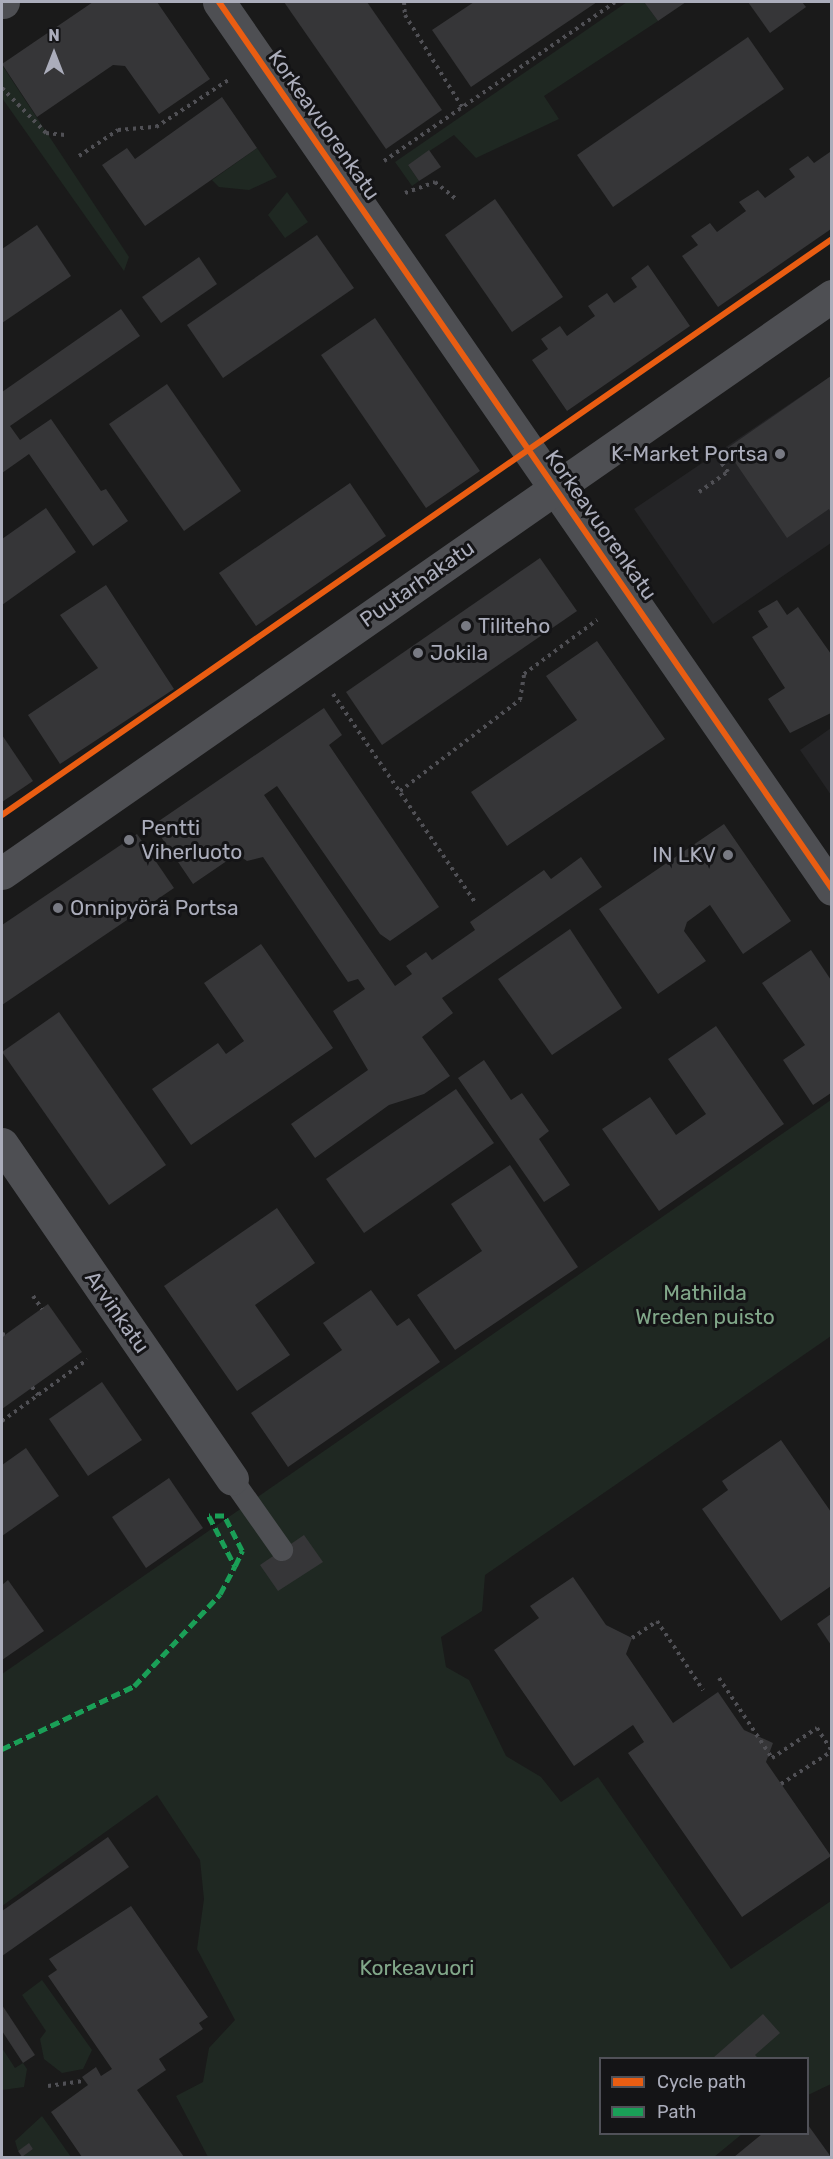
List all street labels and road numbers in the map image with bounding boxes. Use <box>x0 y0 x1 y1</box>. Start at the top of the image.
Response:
street label: Korkeavuorenkatu <box>263 45 385 205</box>
street label: Korkeavuorenkatu <box>540 445 662 605</box>
street label: Puutarhakatu <box>355 535 479 633</box>
street label: Arvinkatu <box>80 1266 154 1358</box>

